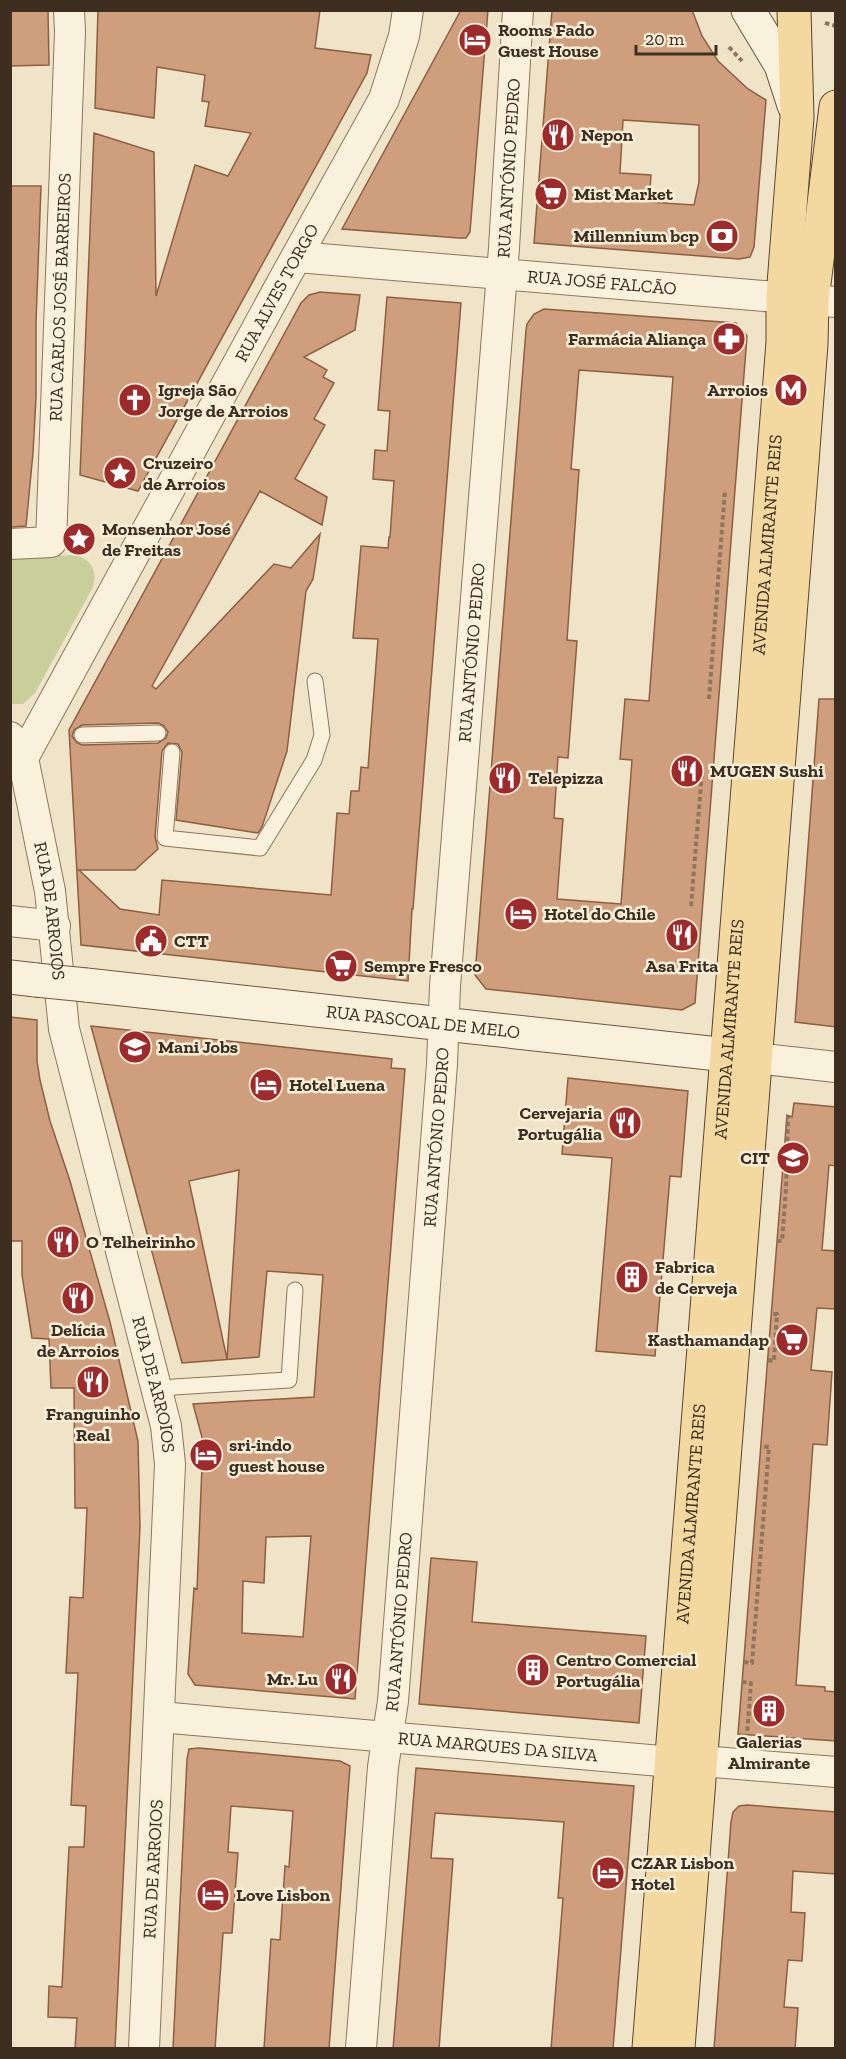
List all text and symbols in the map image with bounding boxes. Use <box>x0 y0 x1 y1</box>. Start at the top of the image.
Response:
scale bar <box>636 18 716 56</box>
place label: Rooms Fado Guest House <box>498 19 599 62</box>
hotel icon: Rooms Fado Guest House <box>457 22 493 58</box>
text: 20 m <box>645 28 685 50</box>
street label: RUA ANTÓNIO PEDRO <box>492 78 525 259</box>
restaurant icon: Nepon <box>540 117 576 153</box>
place label: Nepon <box>581 124 634 146</box>
street label: RUA CARLOS JOSÉ BARREIROS <box>44 172 76 422</box>
supermarket icon: Mist Market <box>533 176 569 212</box>
place label: Mist Market <box>574 183 674 205</box>
bank icon: Millennium bcp <box>704 218 740 254</box>
street label: RUA ALVES TORGO <box>230 220 324 366</box>
place label: Millennium bcp <box>574 225 699 247</box>
street label: RUA JOSÉ FALCÃO <box>526 265 678 300</box>
pharmacy icon: Farmácia Aliança <box>711 321 747 357</box>
place label: Farmácia Aliança <box>568 328 706 350</box>
metro station icon: Arroios <box>773 372 809 408</box>
place label: Igreja São Jorge de Arroios <box>158 379 288 422</box>
place label: Arroios <box>707 379 768 401</box>
church icon: Igreja São Jorge de Arroios <box>117 382 153 418</box>
street label: AVENIDA ALMIRANTE REIS <box>747 434 787 656</box>
place label: Cruzeiro de Arroios <box>143 452 226 495</box>
place icon: Cruzeiro de Arroios <box>102 455 138 491</box>
place label: Monsenhor José de Freitas <box>102 518 231 561</box>
place icon: Monsenhor José de Freitas <box>61 521 97 557</box>
street label: RUA ANTÓNIO PEDRO <box>454 562 490 743</box>
restaurant icon: MUGEN Sushi <box>669 753 705 789</box>
restaurant icon: Telepizza <box>487 760 523 796</box>
place label: MUGEN Sushi <box>710 760 824 782</box>
place label: Telepizza <box>528 767 603 789</box>
street label: RUA DE ARROIOS <box>29 840 70 981</box>
hotel icon: Hotel do Chile <box>503 896 539 932</box>
place label: Hotel do Chile <box>544 903 656 925</box>
restaurant icon: Asa Frita <box>664 917 700 953</box>
street label: AVENIDA ALMIRANTE REIS <box>709 918 749 1140</box>
public building icon: CTT <box>133 923 169 959</box>
place label: CTT <box>174 930 209 952</box>
supermarket icon: Sempre Fresco <box>323 948 359 984</box>
place label: Sempre Fresco <box>364 955 482 977</box>
place label: Asa Frita <box>646 955 718 977</box>
street label: RUA PASCOAL DE MELO <box>325 1000 521 1043</box>
school or university icon: Mani Jobs <box>117 1029 153 1065</box>
place label: Mani Jobs <box>158 1036 238 1058</box>
street label: RUA ANTÓNIO PEDRO <box>418 1047 454 1228</box>
hotel icon: Hotel Luena <box>248 1067 284 1103</box>
place label: Hotel Luena <box>289 1074 385 1096</box>
place label: Cervejaria Portugália <box>518 1102 602 1145</box>
restaurant icon: Cervejaria Portugália <box>607 1105 643 1141</box>
school or university icon: CIT <box>775 1140 811 1176</box>
place label: CIT <box>740 1147 770 1169</box>
restaurant icon: O Telheirinho <box>45 1224 81 1260</box>
place label: O Telheirinho <box>86 1231 196 1253</box>
place label: Fabrica de Cerveja <box>655 1256 737 1299</box>
building icon: Fabrica de Cerveja <box>614 1259 650 1295</box>
restaurant icon: Delícia de Arroios <box>60 1280 96 1316</box>
street label: RUA DE ARROIOS <box>127 1314 180 1454</box>
place label: Delícia de Arroios <box>37 1319 119 1362</box>
supermarket icon: Kasthamandap <box>774 1322 810 1358</box>
place label: Kasthamandap <box>648 1329 769 1351</box>
restaurant icon: Franguinho Real <box>75 1364 111 1400</box>
place label: Franguinho Real <box>46 1403 141 1446</box>
street label: AVENIDA ALMIRANTE REIS <box>671 1403 711 1625</box>
place label: sri-indo guest house <box>229 1434 325 1477</box>
hotel icon: sri-indo guest house <box>188 1437 224 1473</box>
street label: RUA ANTÓNIO PEDRO <box>381 1531 417 1713</box>
place label: Centro Comercial Portugália <box>556 1649 696 1692</box>
building icon: Centro Comercial Portugália <box>515 1652 551 1688</box>
restaurant icon: Mr. Lu <box>323 1661 359 1697</box>
place label: Mr. Lu <box>267 1668 318 1690</box>
building icon: Galerias Almirante <box>751 1693 787 1729</box>
street label: RUA MARQUES DA SILVA <box>397 1727 599 1766</box>
place label: Galerias Almirante <box>728 1731 810 1774</box>
street label: RUA DE ARROIOS <box>138 1799 168 1939</box>
place label: CZAR Lisbon Hotel <box>631 1852 734 1895</box>
hotel icon: CZAR Lisbon Hotel <box>590 1855 626 1891</box>
hotel icon: Love Lisbon <box>195 1877 231 1913</box>
place label: Love Lisbon <box>236 1884 330 1906</box>

